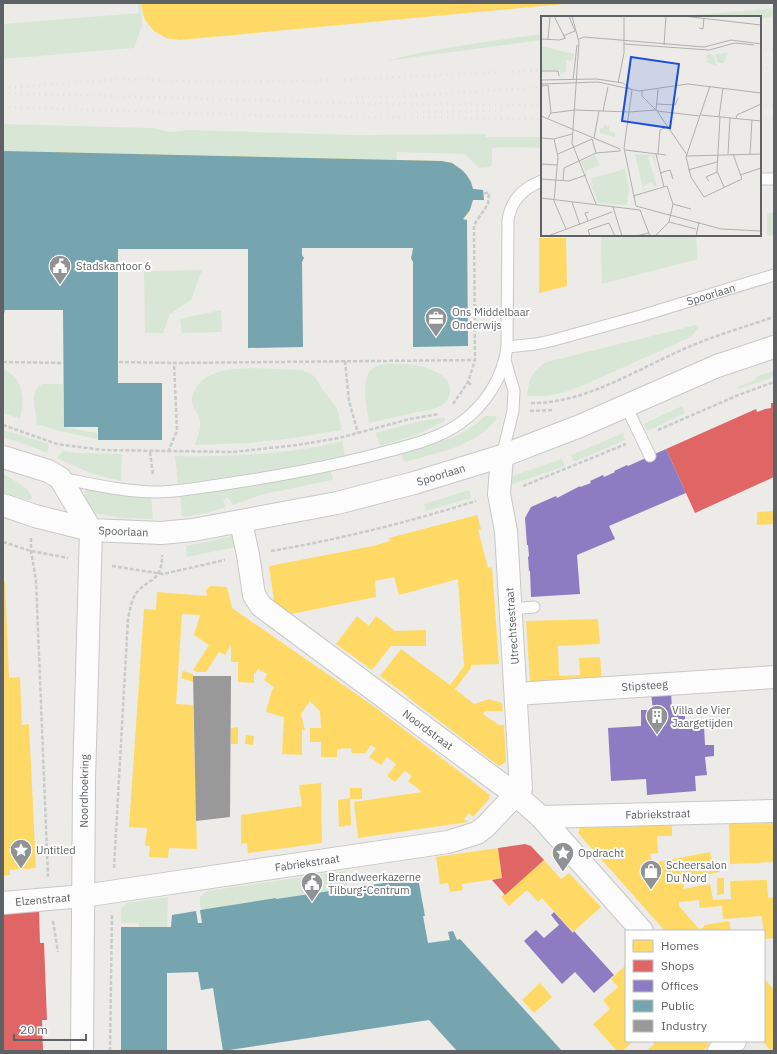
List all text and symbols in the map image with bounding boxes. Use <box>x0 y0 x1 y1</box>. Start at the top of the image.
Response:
inset map <box>541 16 761 236</box>
public building icon: Stadskantoor 6 <box>47 253 73 286</box>
place label: Stadskantoor 6 <box>76 259 151 273</box>
street label: Spoorlaan <box>685 280 737 308</box>
office icon: Ons Middelbaar Onderwijs <box>423 305 449 338</box>
place label: Ons Middelbaar Onderwijs <box>452 305 530 332</box>
street label: Spoorlaan <box>415 461 467 489</box>
street label: Spoorlaan <box>98 523 149 539</box>
street label: Utrechtsestraat <box>502 587 522 665</box>
street label: Stipsteeg <box>621 677 669 694</box>
building icon: Villa de Vier Jaargetijden <box>644 703 670 736</box>
place label: Villa de Vier Jaargetijden <box>672 703 733 730</box>
street label: Noordstraat <box>400 706 456 753</box>
street label: Noordhoekring <box>77 754 92 828</box>
street label: Fabriekstraat <box>625 806 691 822</box>
place icon: Untitled <box>8 837 34 870</box>
place icon: Opdracht <box>550 840 576 873</box>
place label: Untitled <box>36 843 76 857</box>
place label: Opdracht <box>578 846 624 860</box>
street label: Fabriekstraat <box>274 851 341 875</box>
shop icon: Scheersalon Du Nord <box>638 858 664 891</box>
place label: Scheersalon Du Nord <box>666 858 727 885</box>
public building icon: Brandweerkazerne Tilburg-Centrum <box>299 870 325 903</box>
place label: Brandweerkazerne Tilburg-Centrum <box>328 870 421 897</box>
street label: Elzenstraat <box>15 890 71 909</box>
legend <box>625 930 765 1042</box>
text: Homes <box>661 938 699 953</box>
text: Shops <box>661 958 694 973</box>
text: Offices <box>661 978 699 993</box>
text: Public <box>661 998 694 1013</box>
scale bar <box>14 1016 86 1042</box>
text: Industry <box>661 1018 707 1033</box>
text: 20 m <box>20 1022 48 1037</box>

